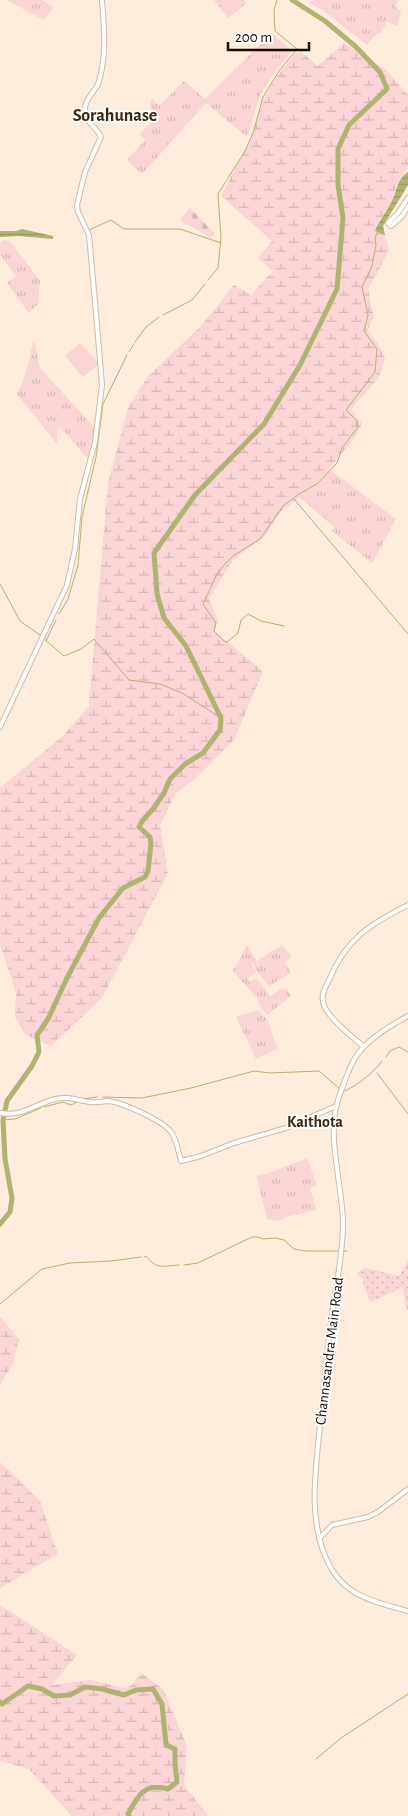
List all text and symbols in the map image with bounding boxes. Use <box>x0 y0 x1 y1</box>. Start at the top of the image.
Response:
scale bar <box>228 20 309 52</box>
text: 200 m <box>235 30 272 45</box>
district label: Sorahunase <box>73 107 157 125</box>
district label: Kaithota <box>287 1114 343 1130</box>
street label: Channasandra Main Road <box>313 1276 346 1426</box>

